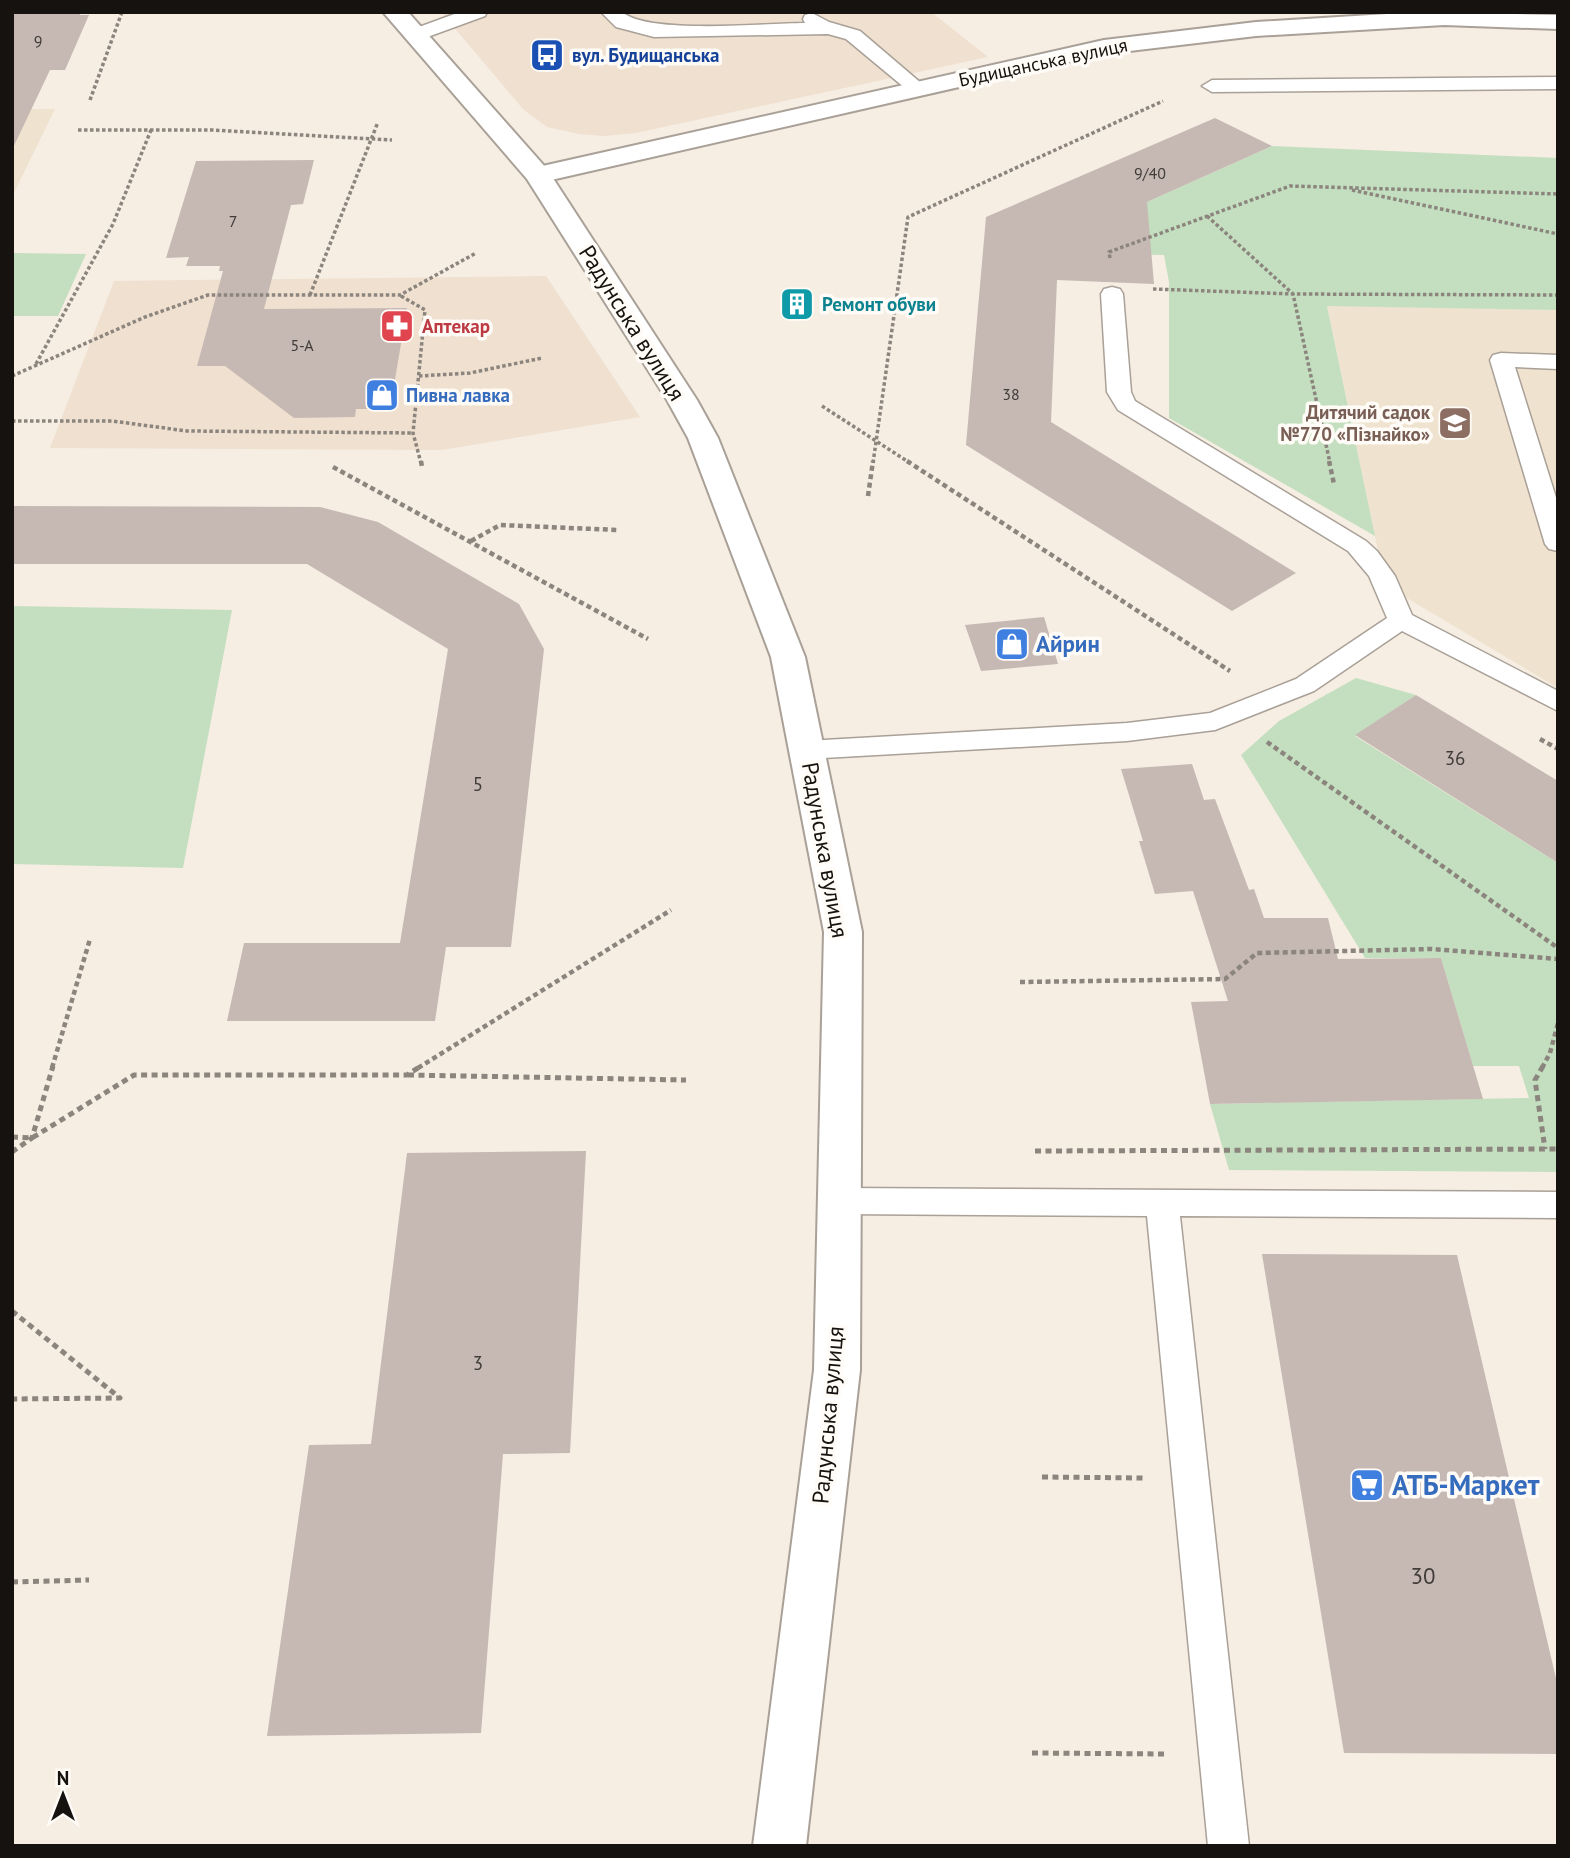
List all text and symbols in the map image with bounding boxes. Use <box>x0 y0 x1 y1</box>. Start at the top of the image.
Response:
house number: 9 <box>34 31 42 51</box>
street label: Будищанська вулиця <box>956 32 1130 92</box>
bus stop icon: вул. Будищанська <box>528 36 566 74</box>
place label: вул. Будищанська <box>572 43 720 67</box>
house number: 9/40 <box>1134 163 1166 183</box>
house number: 7 <box>229 211 237 231</box>
street label: Радунська вулиця <box>573 239 692 406</box>
building icon: Ремонт обуви <box>778 285 816 323</box>
place label: Ремонт обуви <box>822 292 936 316</box>
pharmacy icon: Аптекар <box>378 307 416 345</box>
place label: Аптекар <box>422 314 490 338</box>
house number: 5-А <box>290 335 314 355</box>
shop icon: Пивна лавка <box>363 376 401 414</box>
place label: Пивна лавка <box>406 383 510 407</box>
house number: 38 <box>1002 384 1020 404</box>
place label: Дитячий садок №770 «Пізнайко» <box>1280 400 1431 446</box>
school or university icon: Дитячий садок №770 «Пізнайко» <box>1436 404 1474 442</box>
shop icon: Айрин <box>993 625 1031 663</box>
place label: Айрин <box>1036 629 1100 658</box>
house number: 36 <box>1445 746 1465 770</box>
street label: Радунська вулиця <box>796 760 855 940</box>
house number: 5 <box>473 772 483 796</box>
street label: Радунська вулиця <box>805 1325 850 1505</box>
house number: 3 <box>473 1351 483 1375</box>
supermarket icon: АТБ-Маркет <box>1348 1466 1386 1504</box>
place label: АТБ-Маркет <box>1392 1466 1540 1503</box>
house number: 30 <box>1410 1561 1436 1590</box>
north arrow <box>28 1760 98 1830</box>
text: N <box>57 1766 69 1790</box>

